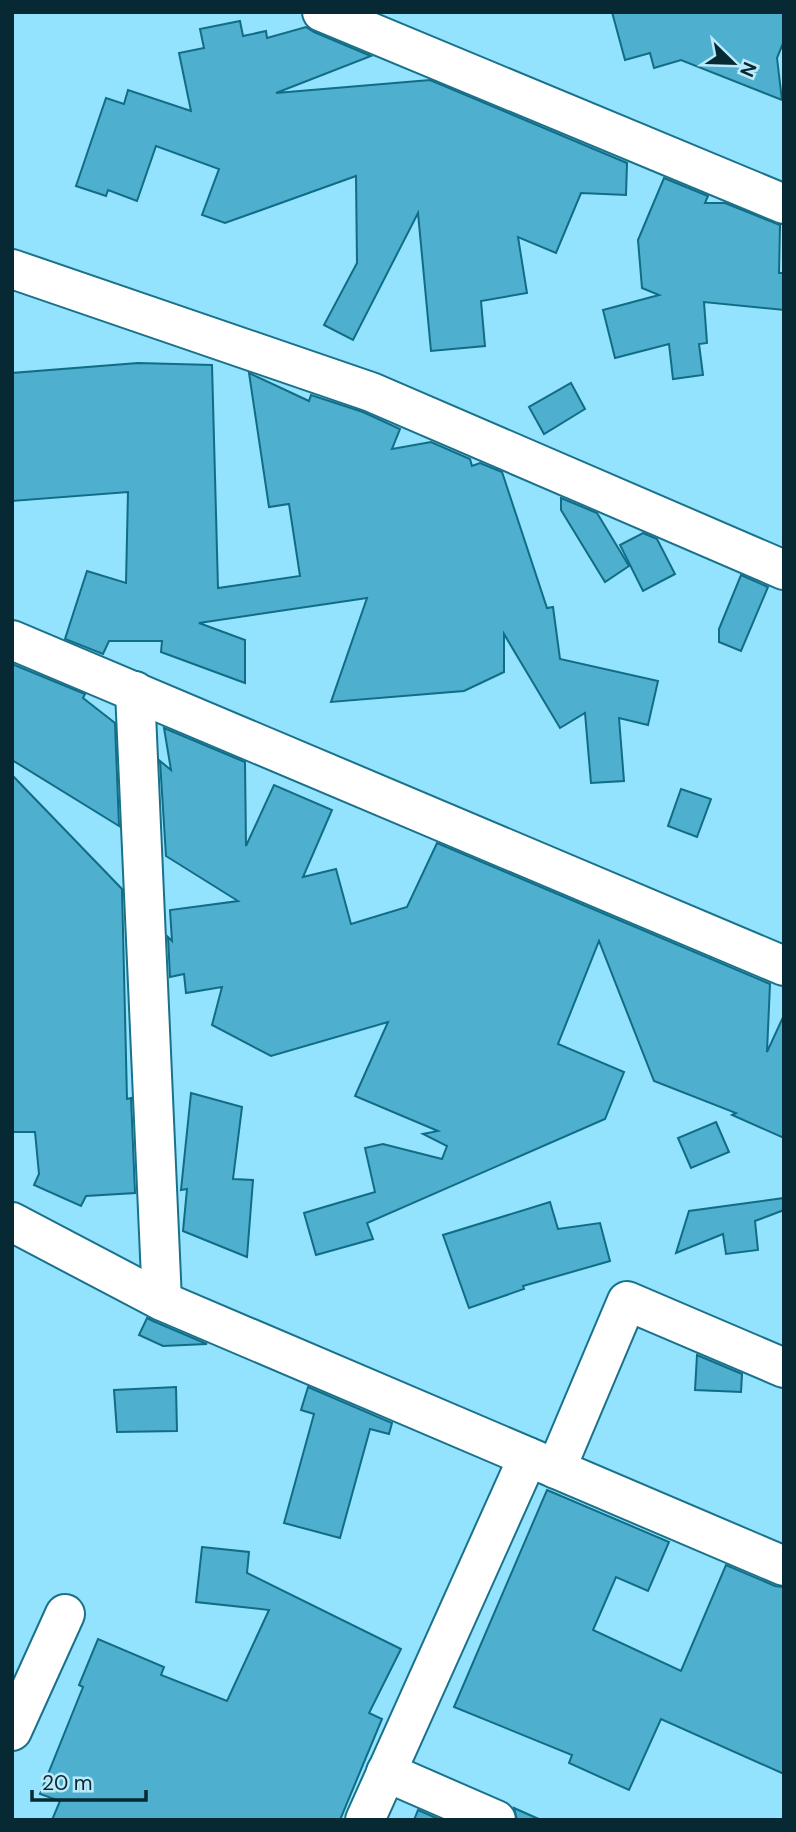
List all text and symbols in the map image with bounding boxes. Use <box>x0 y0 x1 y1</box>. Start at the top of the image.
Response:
north arrow <box>698 28 768 98</box>
text: N <box>734 58 762 81</box>
scale bar <box>32 1758 145 1802</box>
text: 20 m <box>42 1769 93 1797</box>

